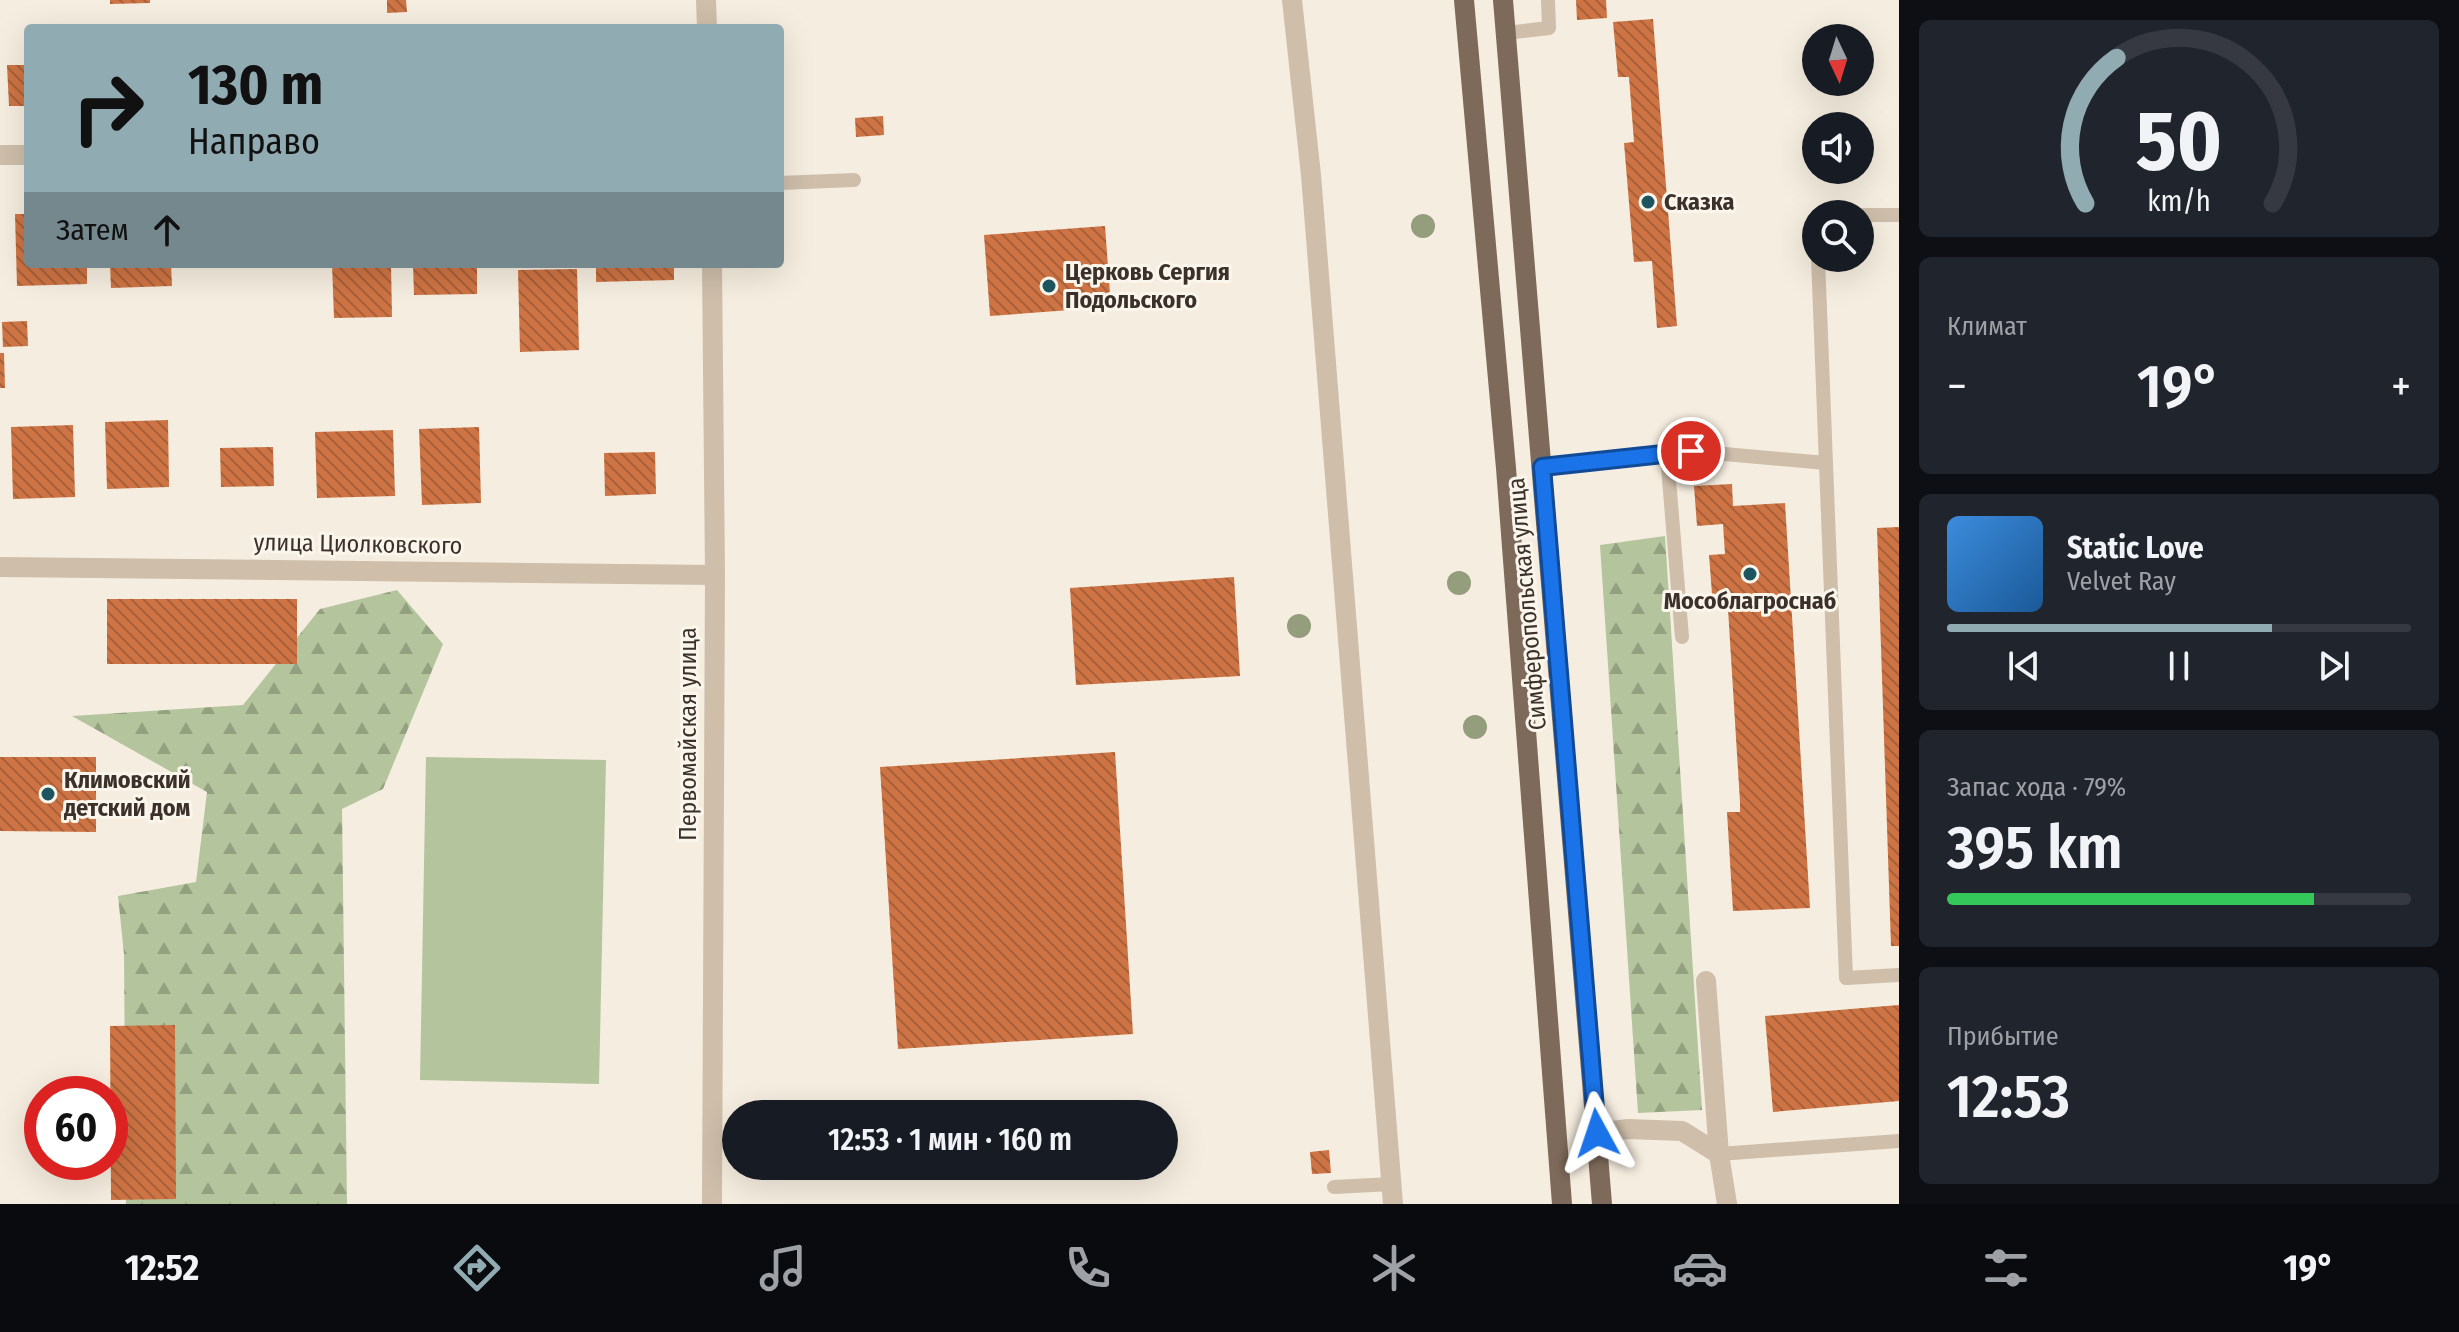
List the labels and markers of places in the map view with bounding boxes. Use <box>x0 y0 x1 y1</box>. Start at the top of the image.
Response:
place label: Сказка <box>1664 188 1734 216</box>
marker: Сказка <box>1639 193 1657 211</box>
place label: Церковь Сергия Подольского <box>1065 258 1230 314</box>
marker: Церковь Сергия Подольского <box>1040 277 1058 295</box>
pin <box>1657 417 1725 485</box>
marker: Мособлагроснаб <box>1741 565 1759 583</box>
place label: Мособлагроснаб <box>1664 587 1836 615</box>
place label: Климовский детский дом <box>63 766 191 822</box>
marker: Климовский детский дом <box>39 785 57 803</box>

